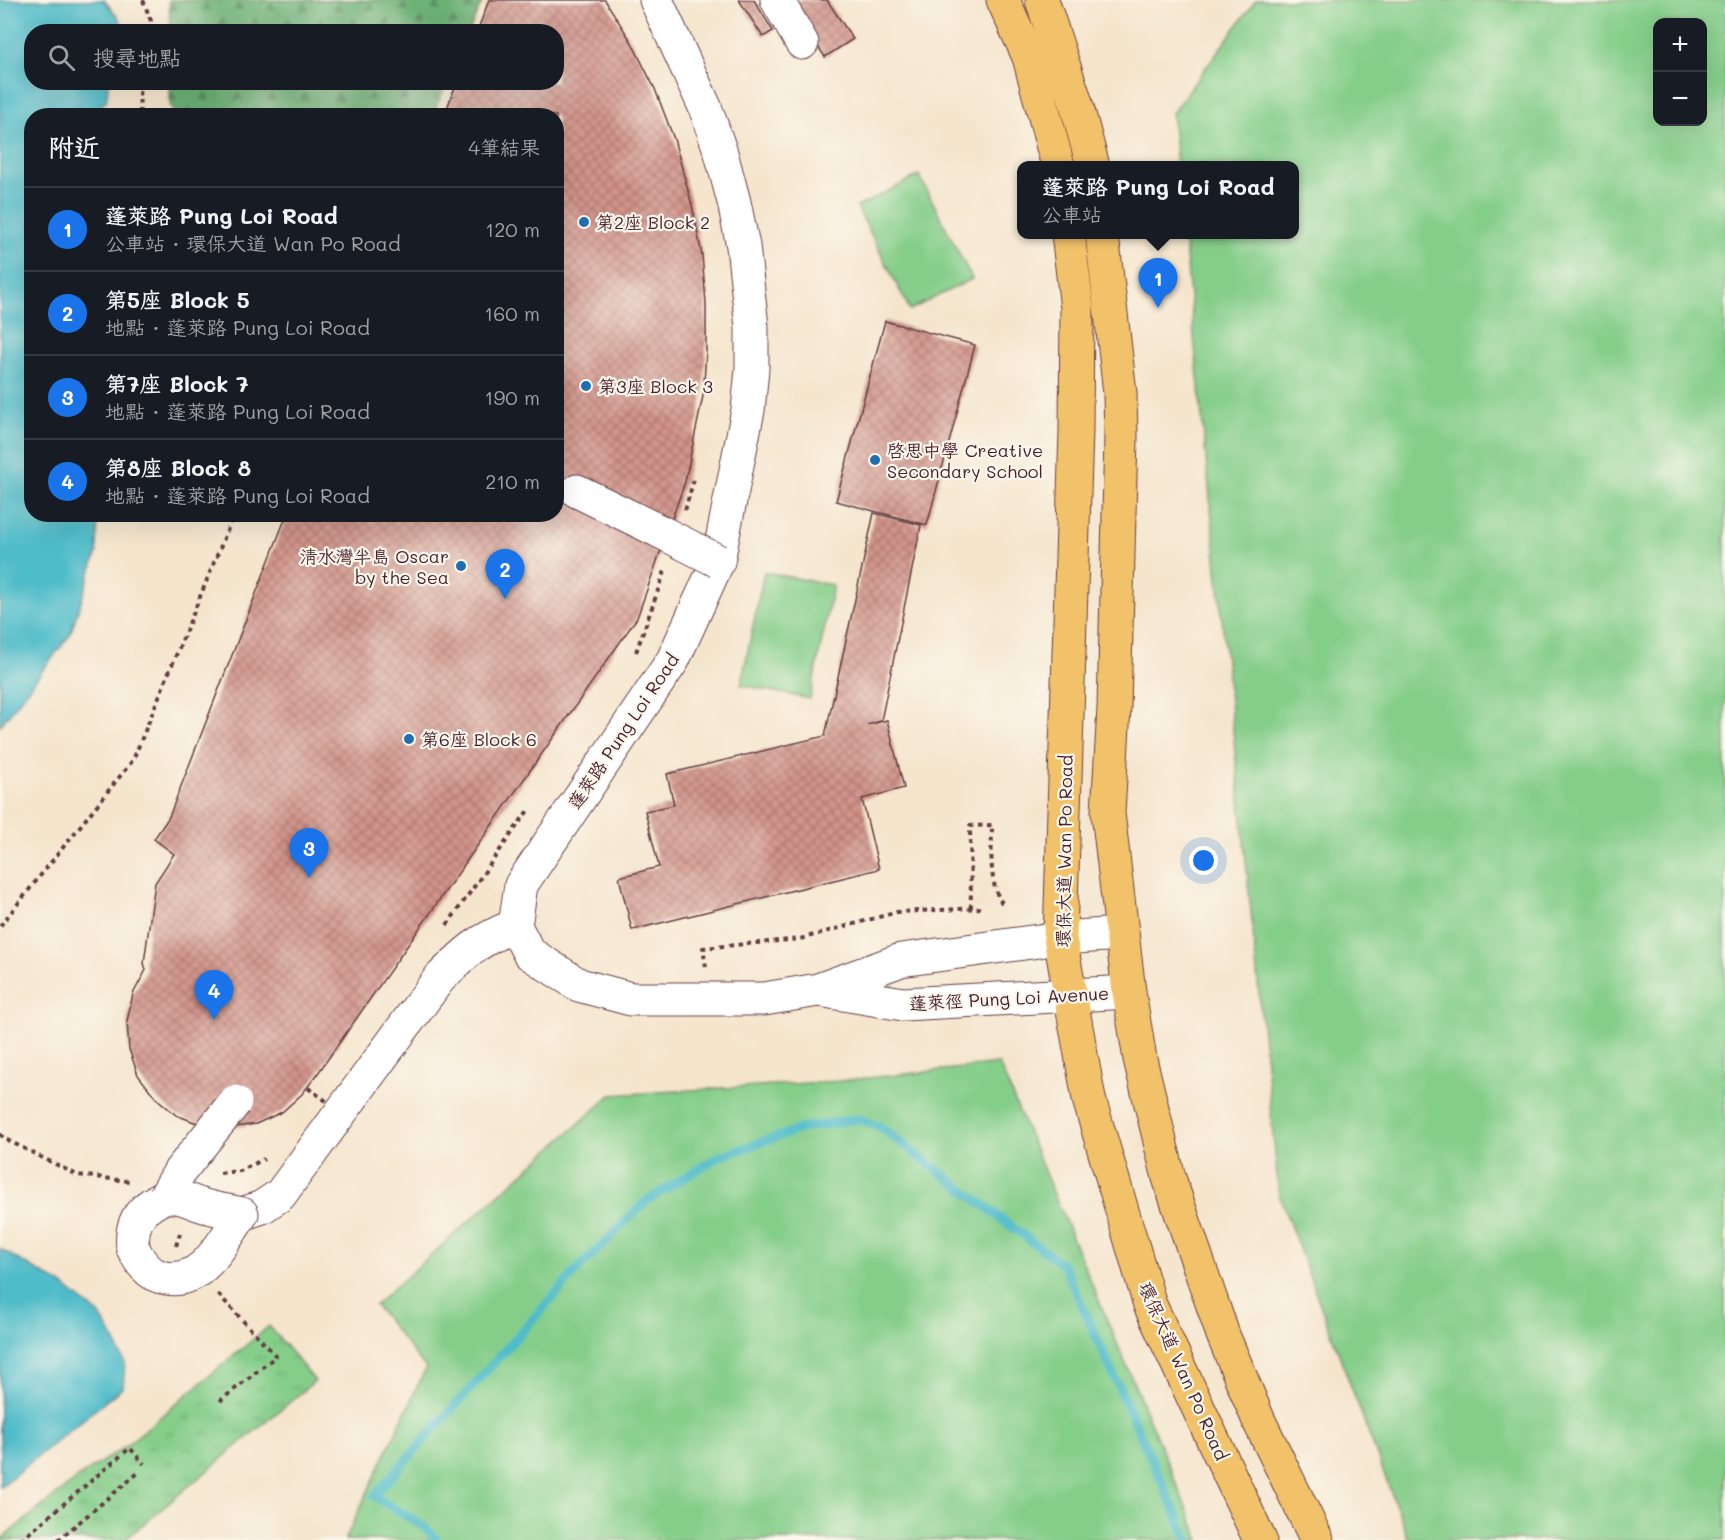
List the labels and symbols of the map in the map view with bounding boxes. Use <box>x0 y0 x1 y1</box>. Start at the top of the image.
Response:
place label: 第2座 Block 2 <box>596 210 710 234</box>
marker: 第2座 Block 2 <box>577 215 591 229</box>
pin: 1 <box>1138 258 1178 308</box>
place label: 第3座 Block 3 <box>598 374 713 398</box>
marker: 第3座 Block 3 <box>579 379 593 393</box>
place label: 啓思中學 Creative Secondary School <box>887 438 1043 483</box>
marker: 啓思中學 Creative Secondary School <box>868 453 882 467</box>
place label: 清水灣半島 Oscar by the Sea <box>299 544 449 589</box>
pin: 2 <box>486 550 524 599</box>
marker: 清水灣半島 Oscar by the Sea <box>454 559 468 573</box>
street label: 蓬萊路 Pung Loi Road <box>562 648 684 814</box>
place label: 第6座 Block 6 <box>421 727 537 751</box>
marker: 第6座 Block 6 <box>402 732 416 746</box>
street label: 環保大道 Wan Po Road <box>1050 754 1078 948</box>
pin: 3 <box>290 828 328 878</box>
your location <box>1189 846 1218 875</box>
pin: 4 <box>194 970 234 1020</box>
street label: 蓬萊徑 Pung Loi Avenue <box>908 981 1110 1015</box>
street label: 環保大道 Wan Po Road <box>1134 1278 1234 1464</box>

